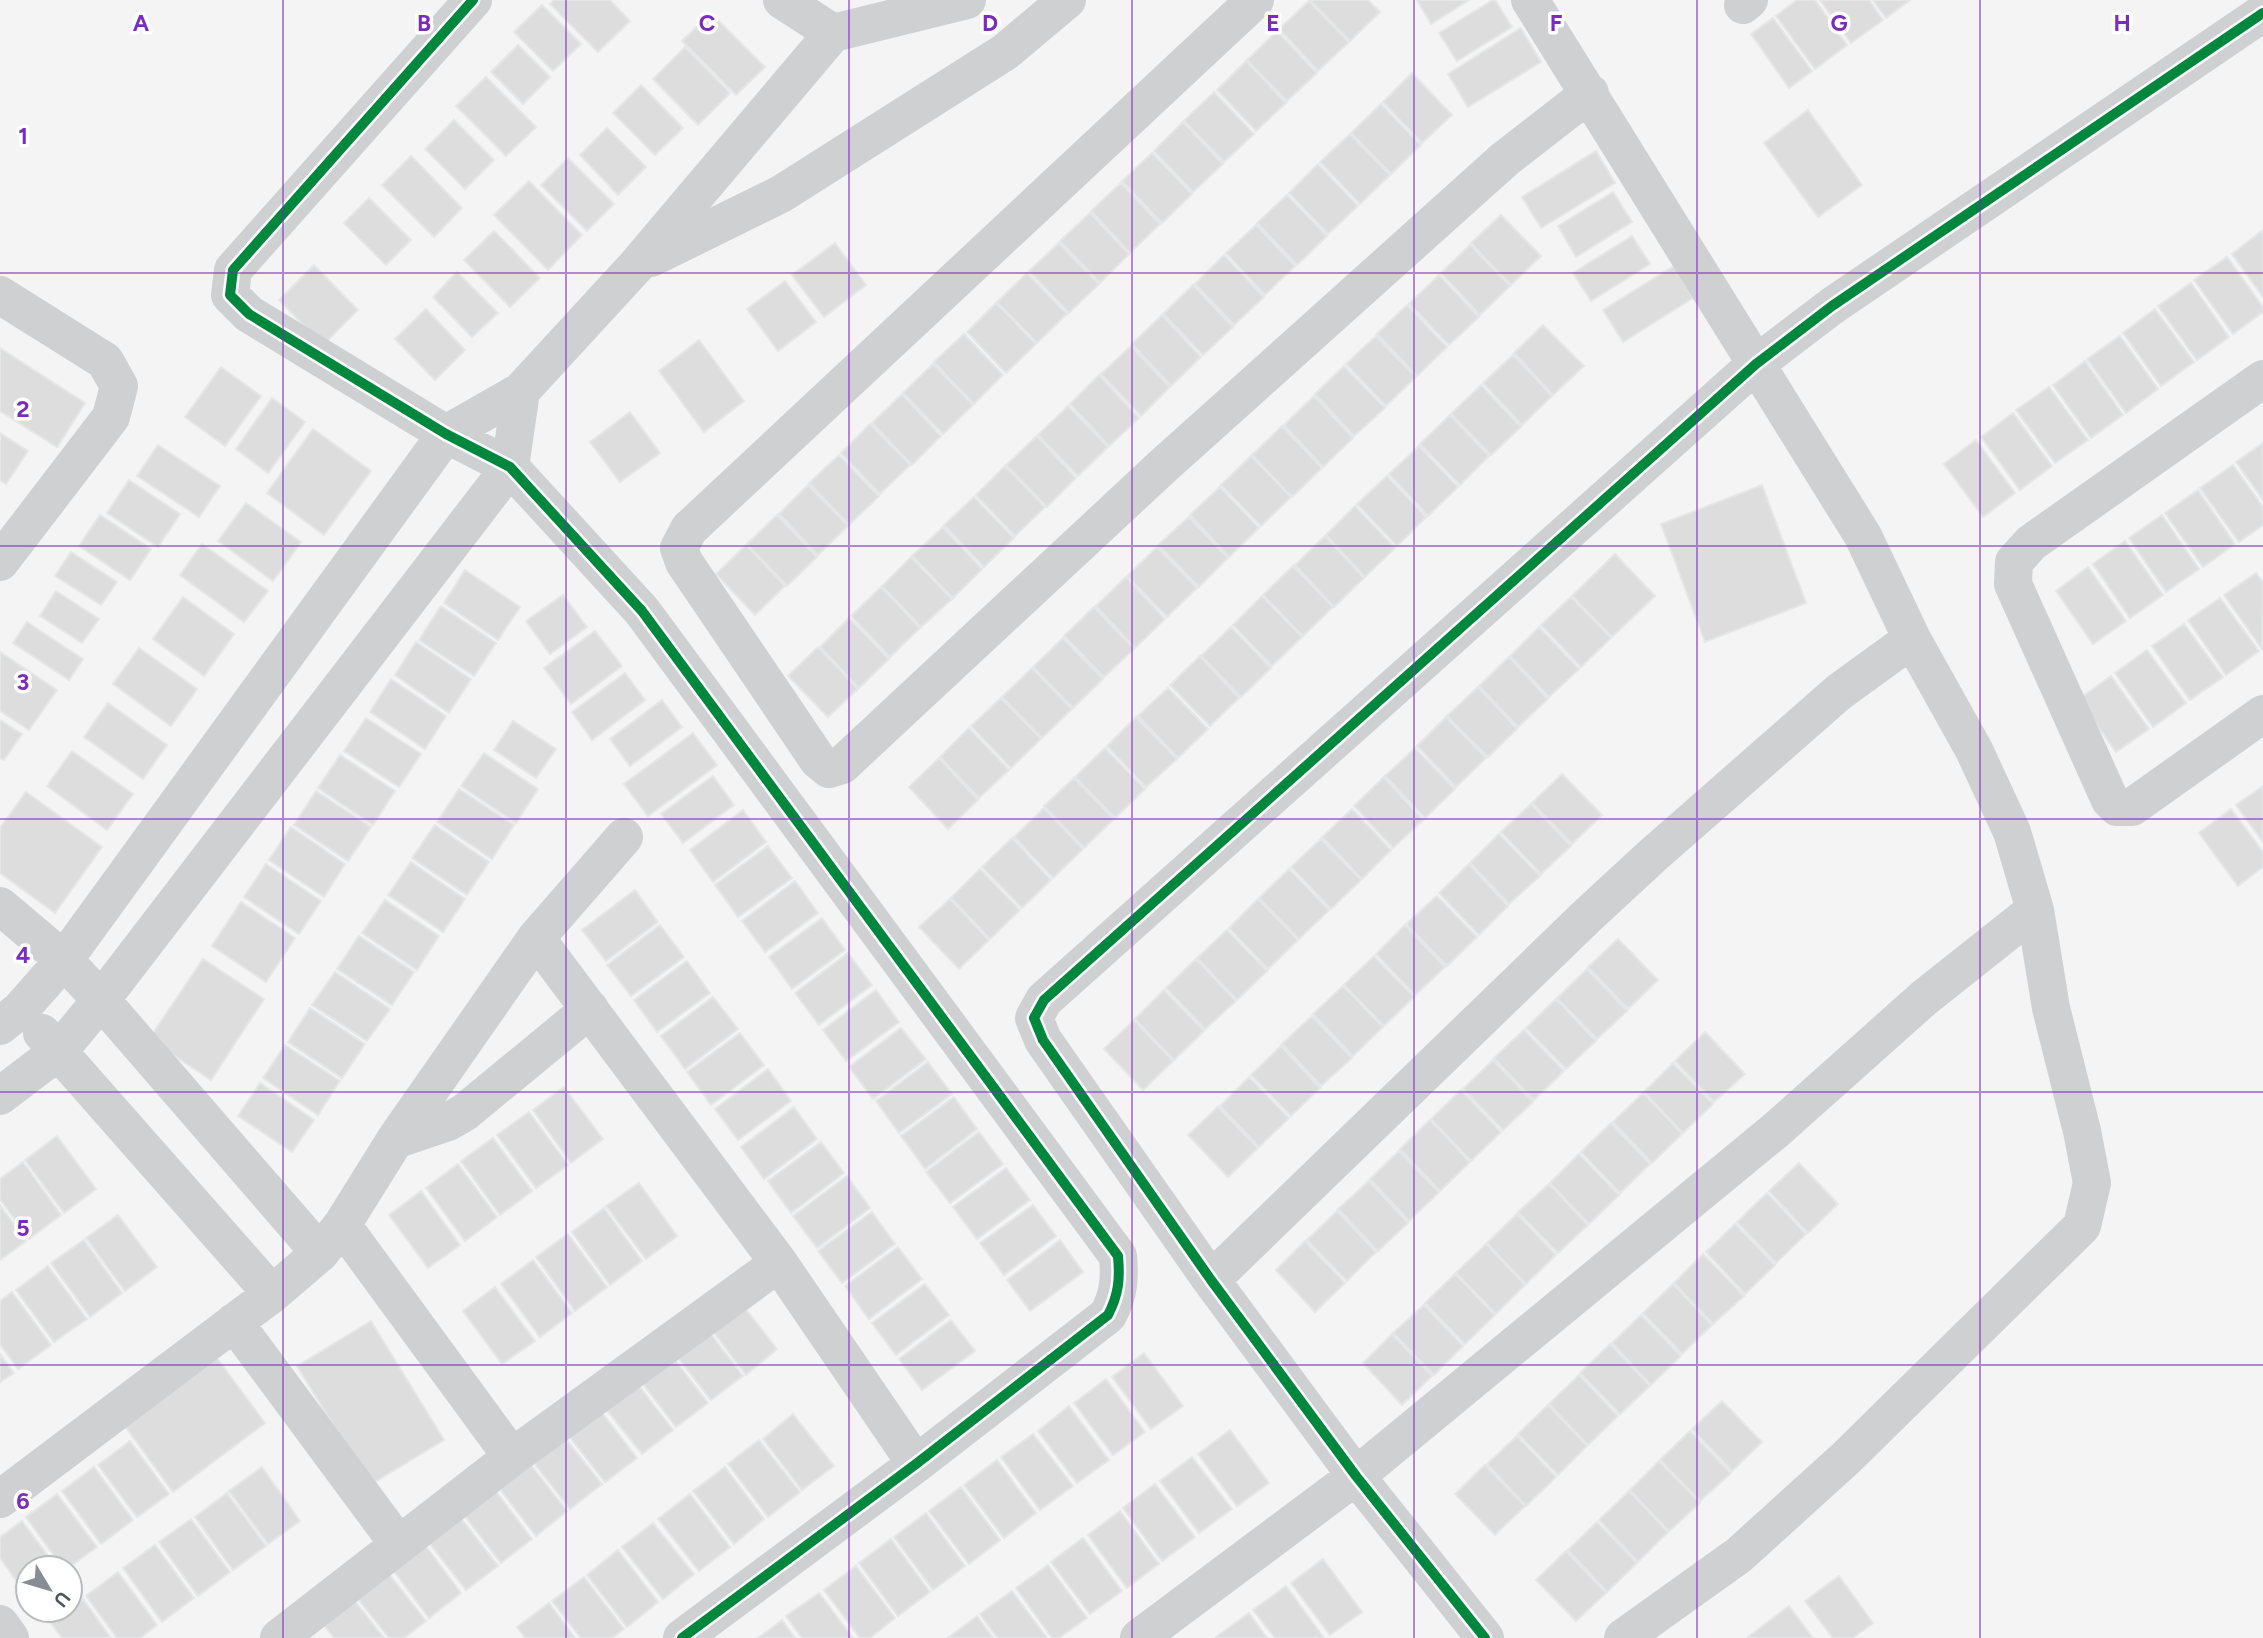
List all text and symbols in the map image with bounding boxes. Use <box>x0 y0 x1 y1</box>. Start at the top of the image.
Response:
text: A <box>133 9 150 37</box>
text: B <box>417 9 431 37</box>
text: C <box>699 9 716 37</box>
text: D <box>982 9 998 37</box>
text: E <box>1266 9 1280 37</box>
text: F <box>1550 9 1563 37</box>
text: G <box>1830 9 1848 37</box>
text: H <box>2113 9 2131 37</box>
text: 1 <box>18 122 28 150</box>
text: 2 <box>16 395 30 423</box>
text: 3 <box>17 668 29 696</box>
text: 4 <box>16 941 30 969</box>
text: 5 <box>16 1214 30 1242</box>
text: 6 <box>16 1487 30 1515</box>
north arrow <box>14 1554 84 1624</box>
text: U <box>49 1587 75 1612</box>

